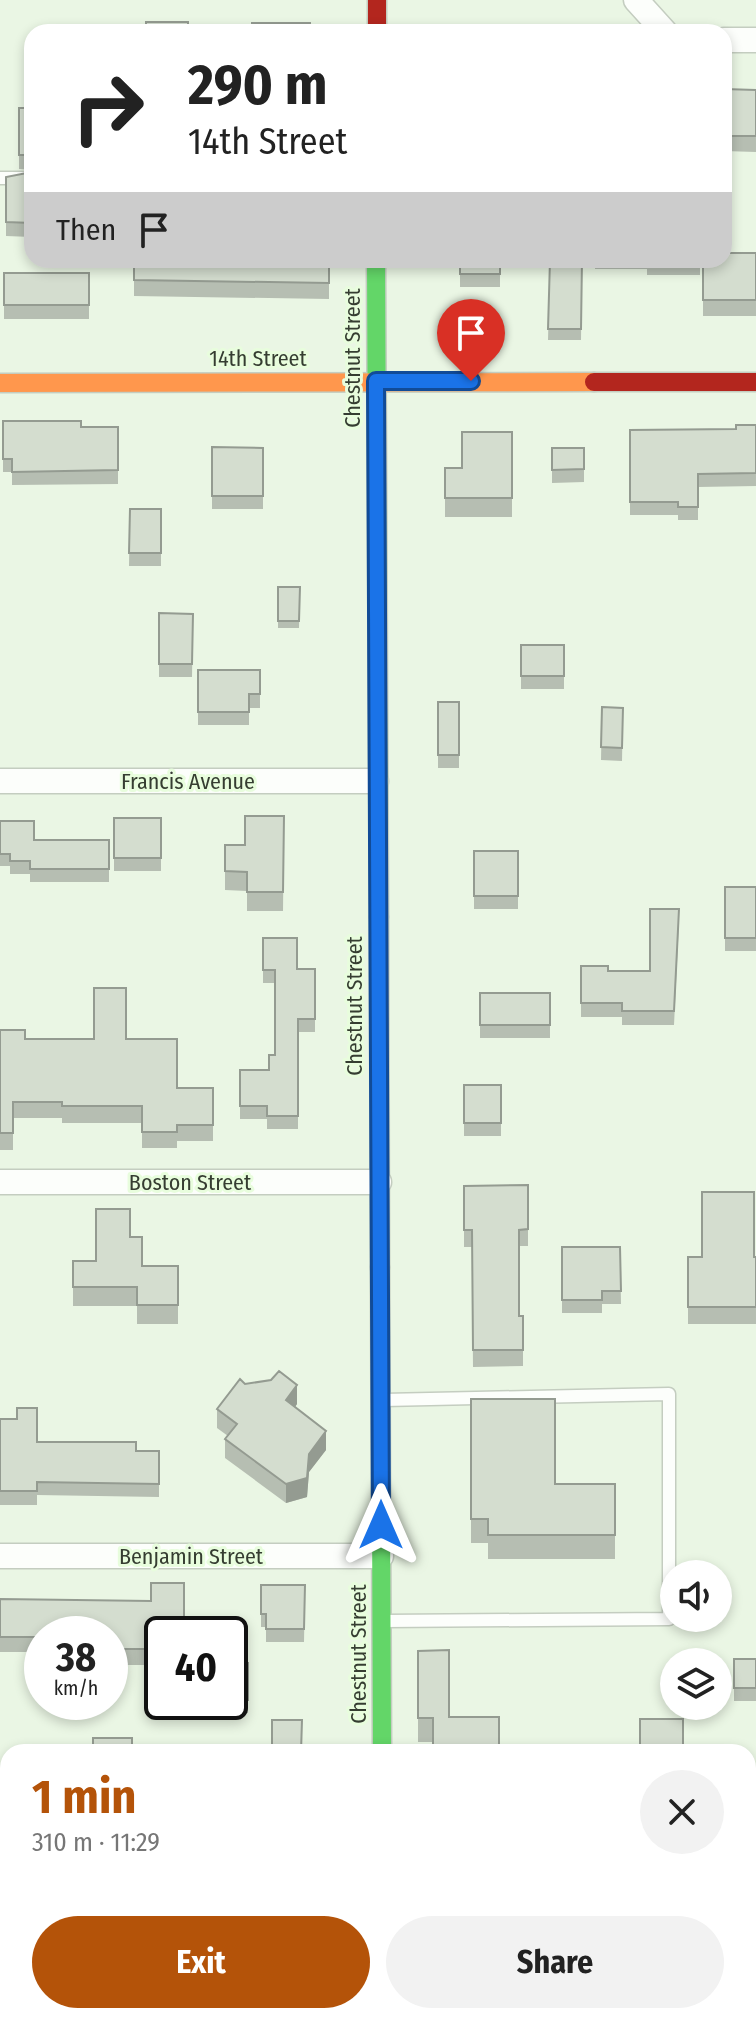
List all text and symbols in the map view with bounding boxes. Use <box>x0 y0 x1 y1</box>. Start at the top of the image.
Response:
text: 290 m <box>188 52 328 119</box>
icon: right <box>56 56 160 160</box>
text: 14th Street <box>188 120 347 164</box>
icon: arrive <box>132 208 176 252</box>
text: Then <box>56 212 116 248</box>
street label: Chestnut Street <box>339 287 366 428</box>
pin <box>437 299 505 381</box>
icon: arrive <box>449 311 493 355</box>
street label: 14th Street <box>209 345 307 372</box>
street label: Francis Avenue <box>121 768 255 795</box>
street label: Chestnut Street <box>341 935 368 1076</box>
street label: Boston Street <box>129 1169 252 1196</box>
position arrow <box>339 1483 423 1567</box>
street label: Benjamin Street <box>119 1543 264 1570</box>
map controls <box>660 1560 732 1720</box>
button: sound <box>660 1560 732 1632</box>
street label: Chestnut Street <box>345 1583 372 1724</box>
speed limit sign: 40 <box>144 1616 248 1720</box>
text: 38 <box>56 1634 96 1682</box>
button: layers <box>660 1648 732 1720</box>
text: km/h <box>54 1676 98 1700</box>
text: 1 min <box>32 1768 137 1826</box>
button: close <box>640 1770 724 1854</box>
text: 310 m · 11:29 <box>32 1827 160 1858</box>
button: Exit <box>32 1916 370 2008</box>
button: Share <box>386 1916 724 2008</box>

